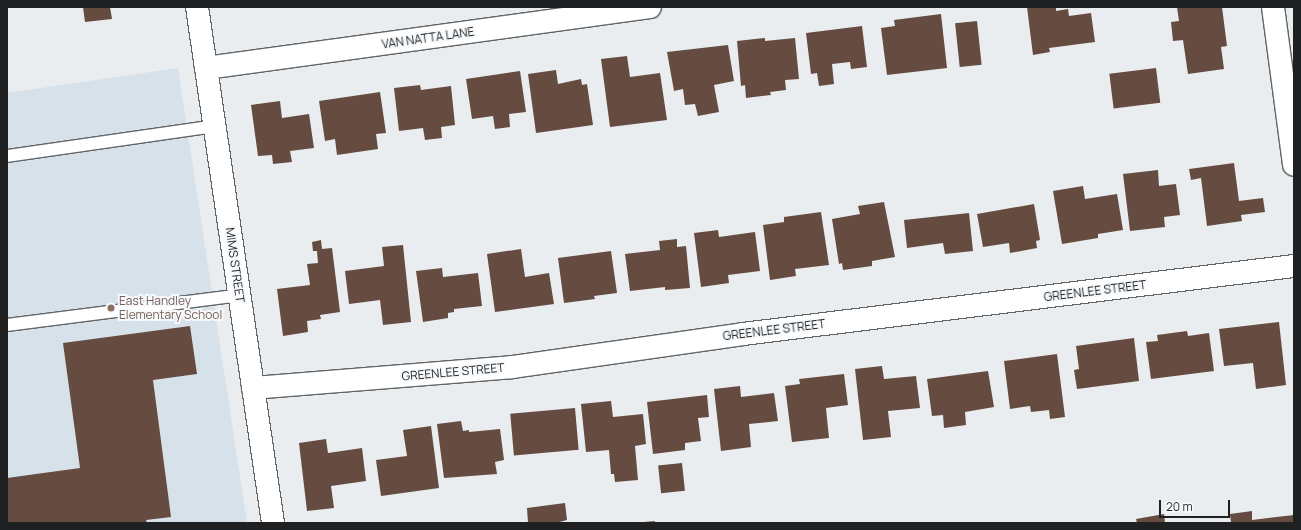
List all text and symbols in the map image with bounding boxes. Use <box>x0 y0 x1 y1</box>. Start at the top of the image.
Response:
street label: VAN NATTA LANE <box>381 24 475 52</box>
street label: MIMS STREET <box>223 227 247 303</box>
street label: GREENLEE STREET <box>1043 278 1147 304</box>
place label: East Handley Elementary School <box>119 294 222 322</box>
marker: East Handley Elementary School <box>106 303 116 313</box>
street label: GREENLEE STREET <box>722 317 826 343</box>
street label: GREENLEE STREET <box>401 360 505 384</box>
scale bar <box>1161 492 1232 518</box>
text: 20 m <box>1166 498 1193 515</box>

